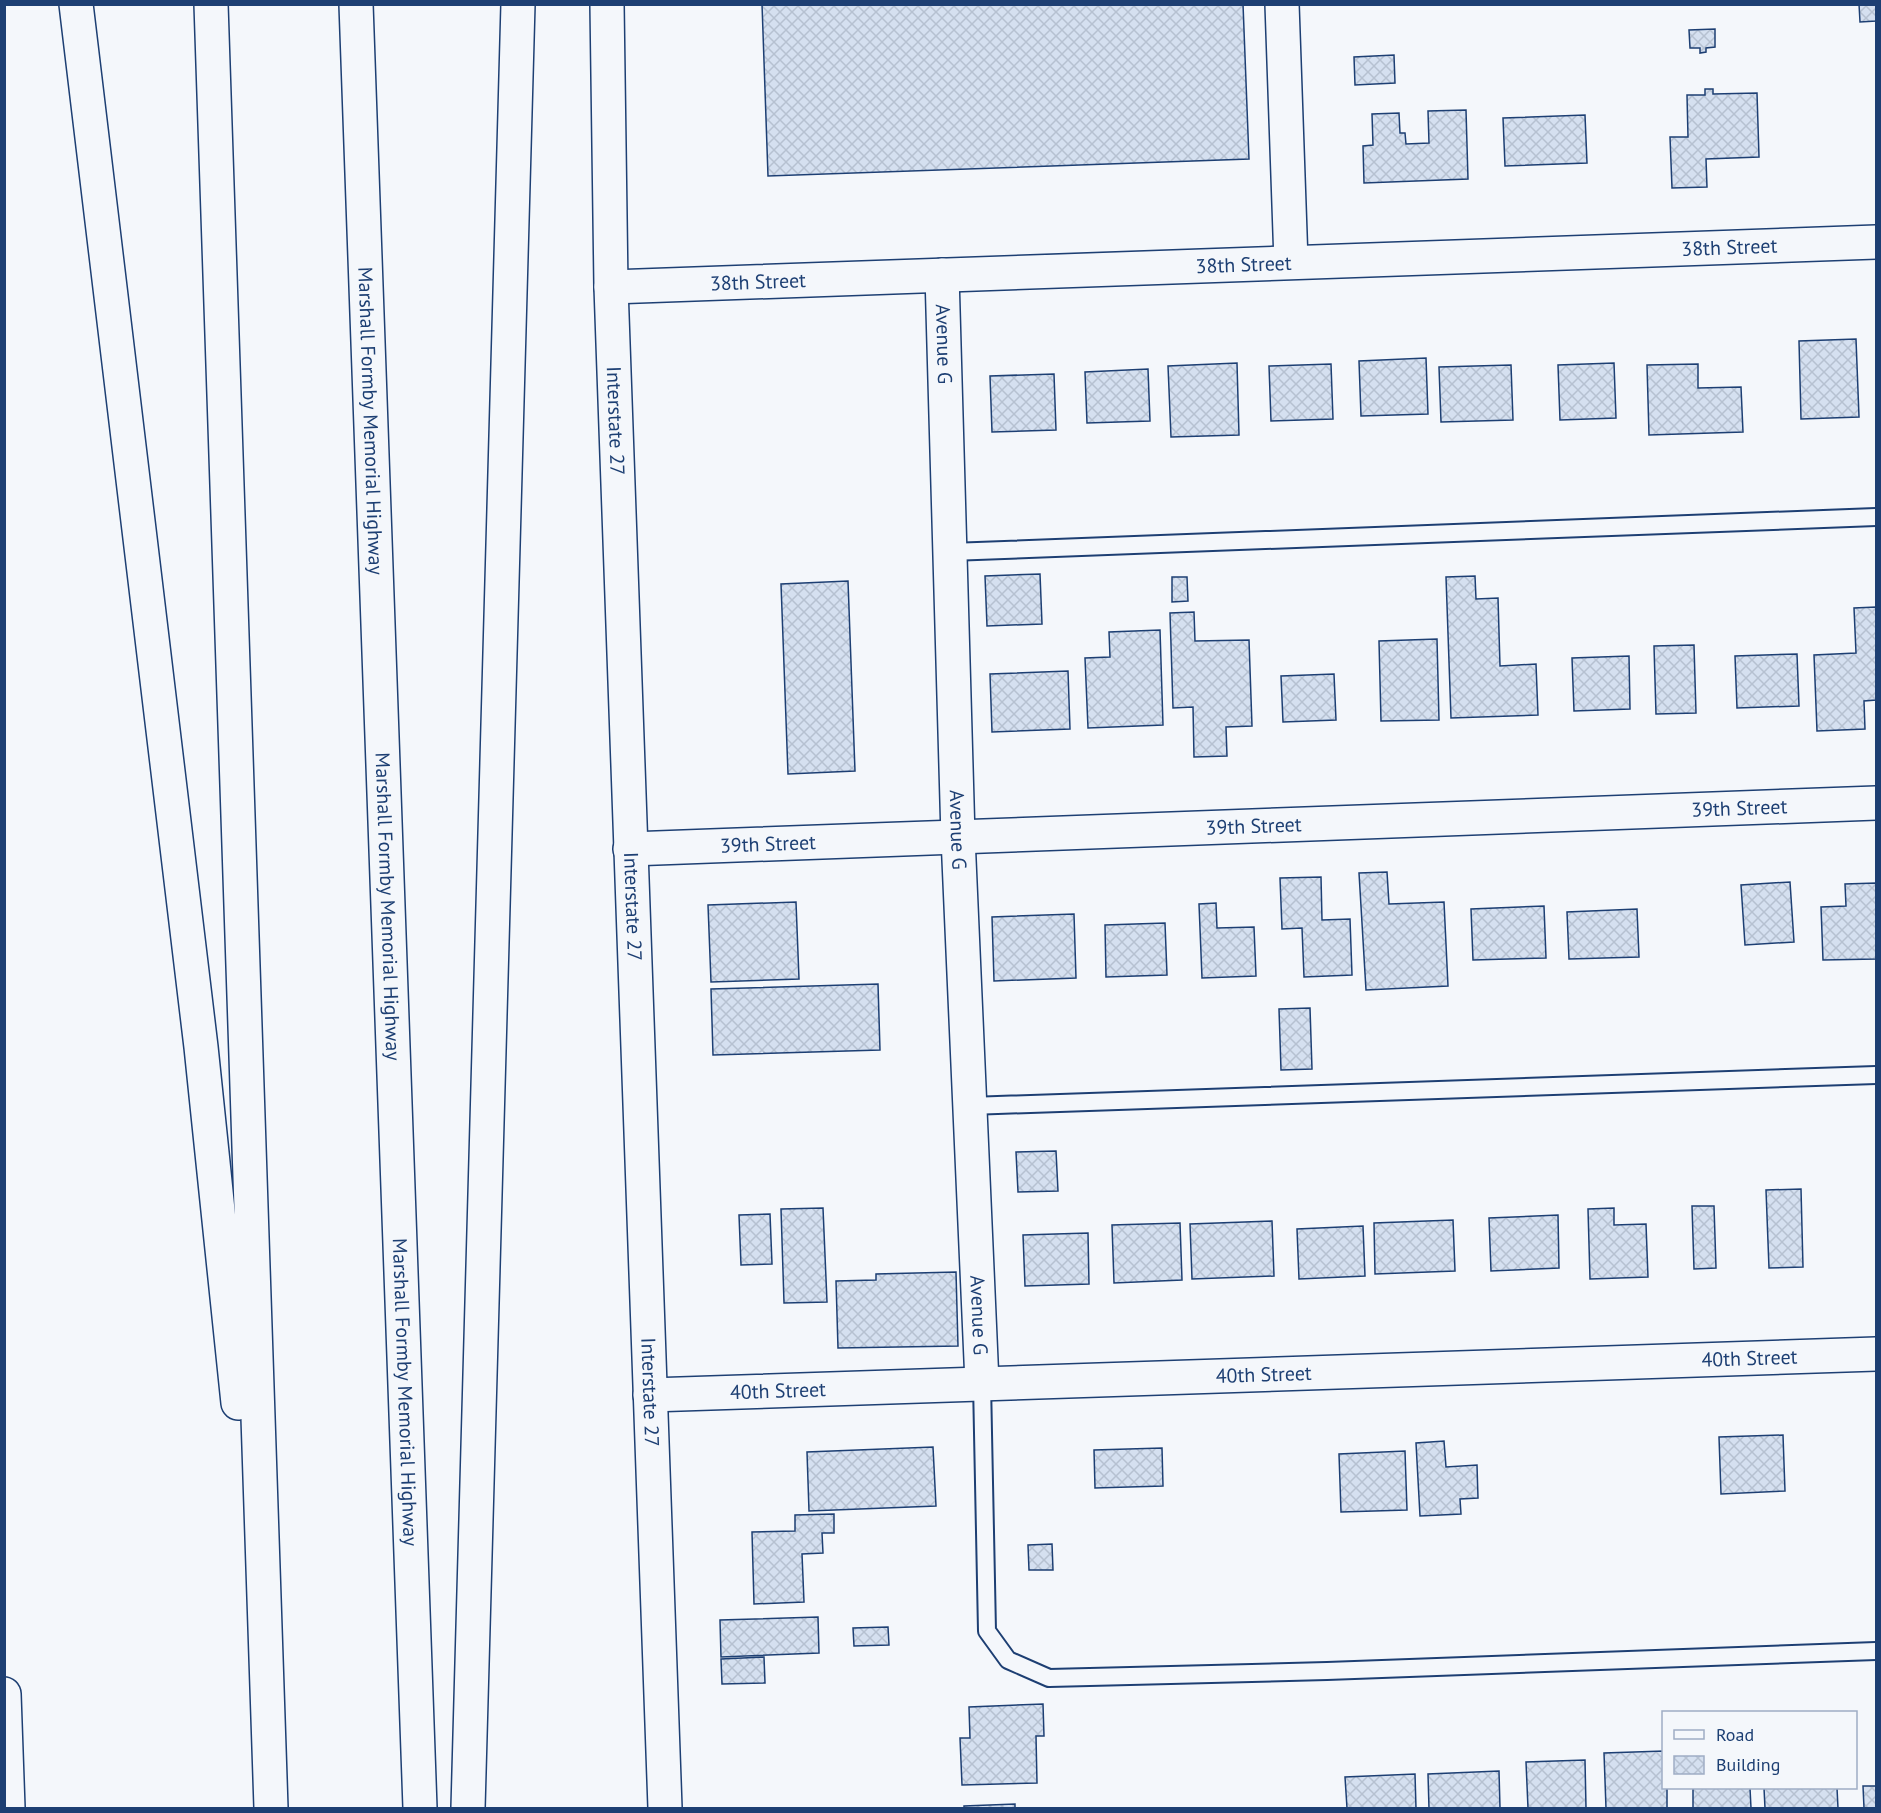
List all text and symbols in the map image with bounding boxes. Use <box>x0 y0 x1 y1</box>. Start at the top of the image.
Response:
street label: 38th Street <box>1681 233 1778 262</box>
street label: 38th Street <box>1195 250 1292 279</box>
street label: Marshall Formby Memorial Highway <box>352 266 389 576</box>
street label: 38th Street <box>709 267 807 296</box>
street label: Avenue G <box>930 304 958 384</box>
street label: Interstate 27 <box>601 366 631 476</box>
street label: Marshall Formby Memorial Highway <box>370 752 406 1062</box>
street label: Avenue G <box>944 789 972 870</box>
street label: 39th Street <box>1691 793 1788 823</box>
street label: 39th Street <box>1205 811 1302 841</box>
street label: 39th Street <box>719 829 817 859</box>
street label: Interstate 27 <box>618 851 648 962</box>
street label: Marshall Formby Memorial Highway <box>387 1238 424 1547</box>
street label: Avenue G <box>964 1275 994 1356</box>
street label: Interstate 27 <box>635 1337 665 1447</box>
street label: 40th Street <box>1701 1344 1798 1373</box>
street label: 40th Street <box>1215 1360 1312 1389</box>
street label: 40th Street <box>730 1376 827 1405</box>
legend <box>1662 1711 1857 1789</box>
text: Road <box>1716 1723 1754 1746</box>
text: Building <box>1716 1753 1780 1776</box>

